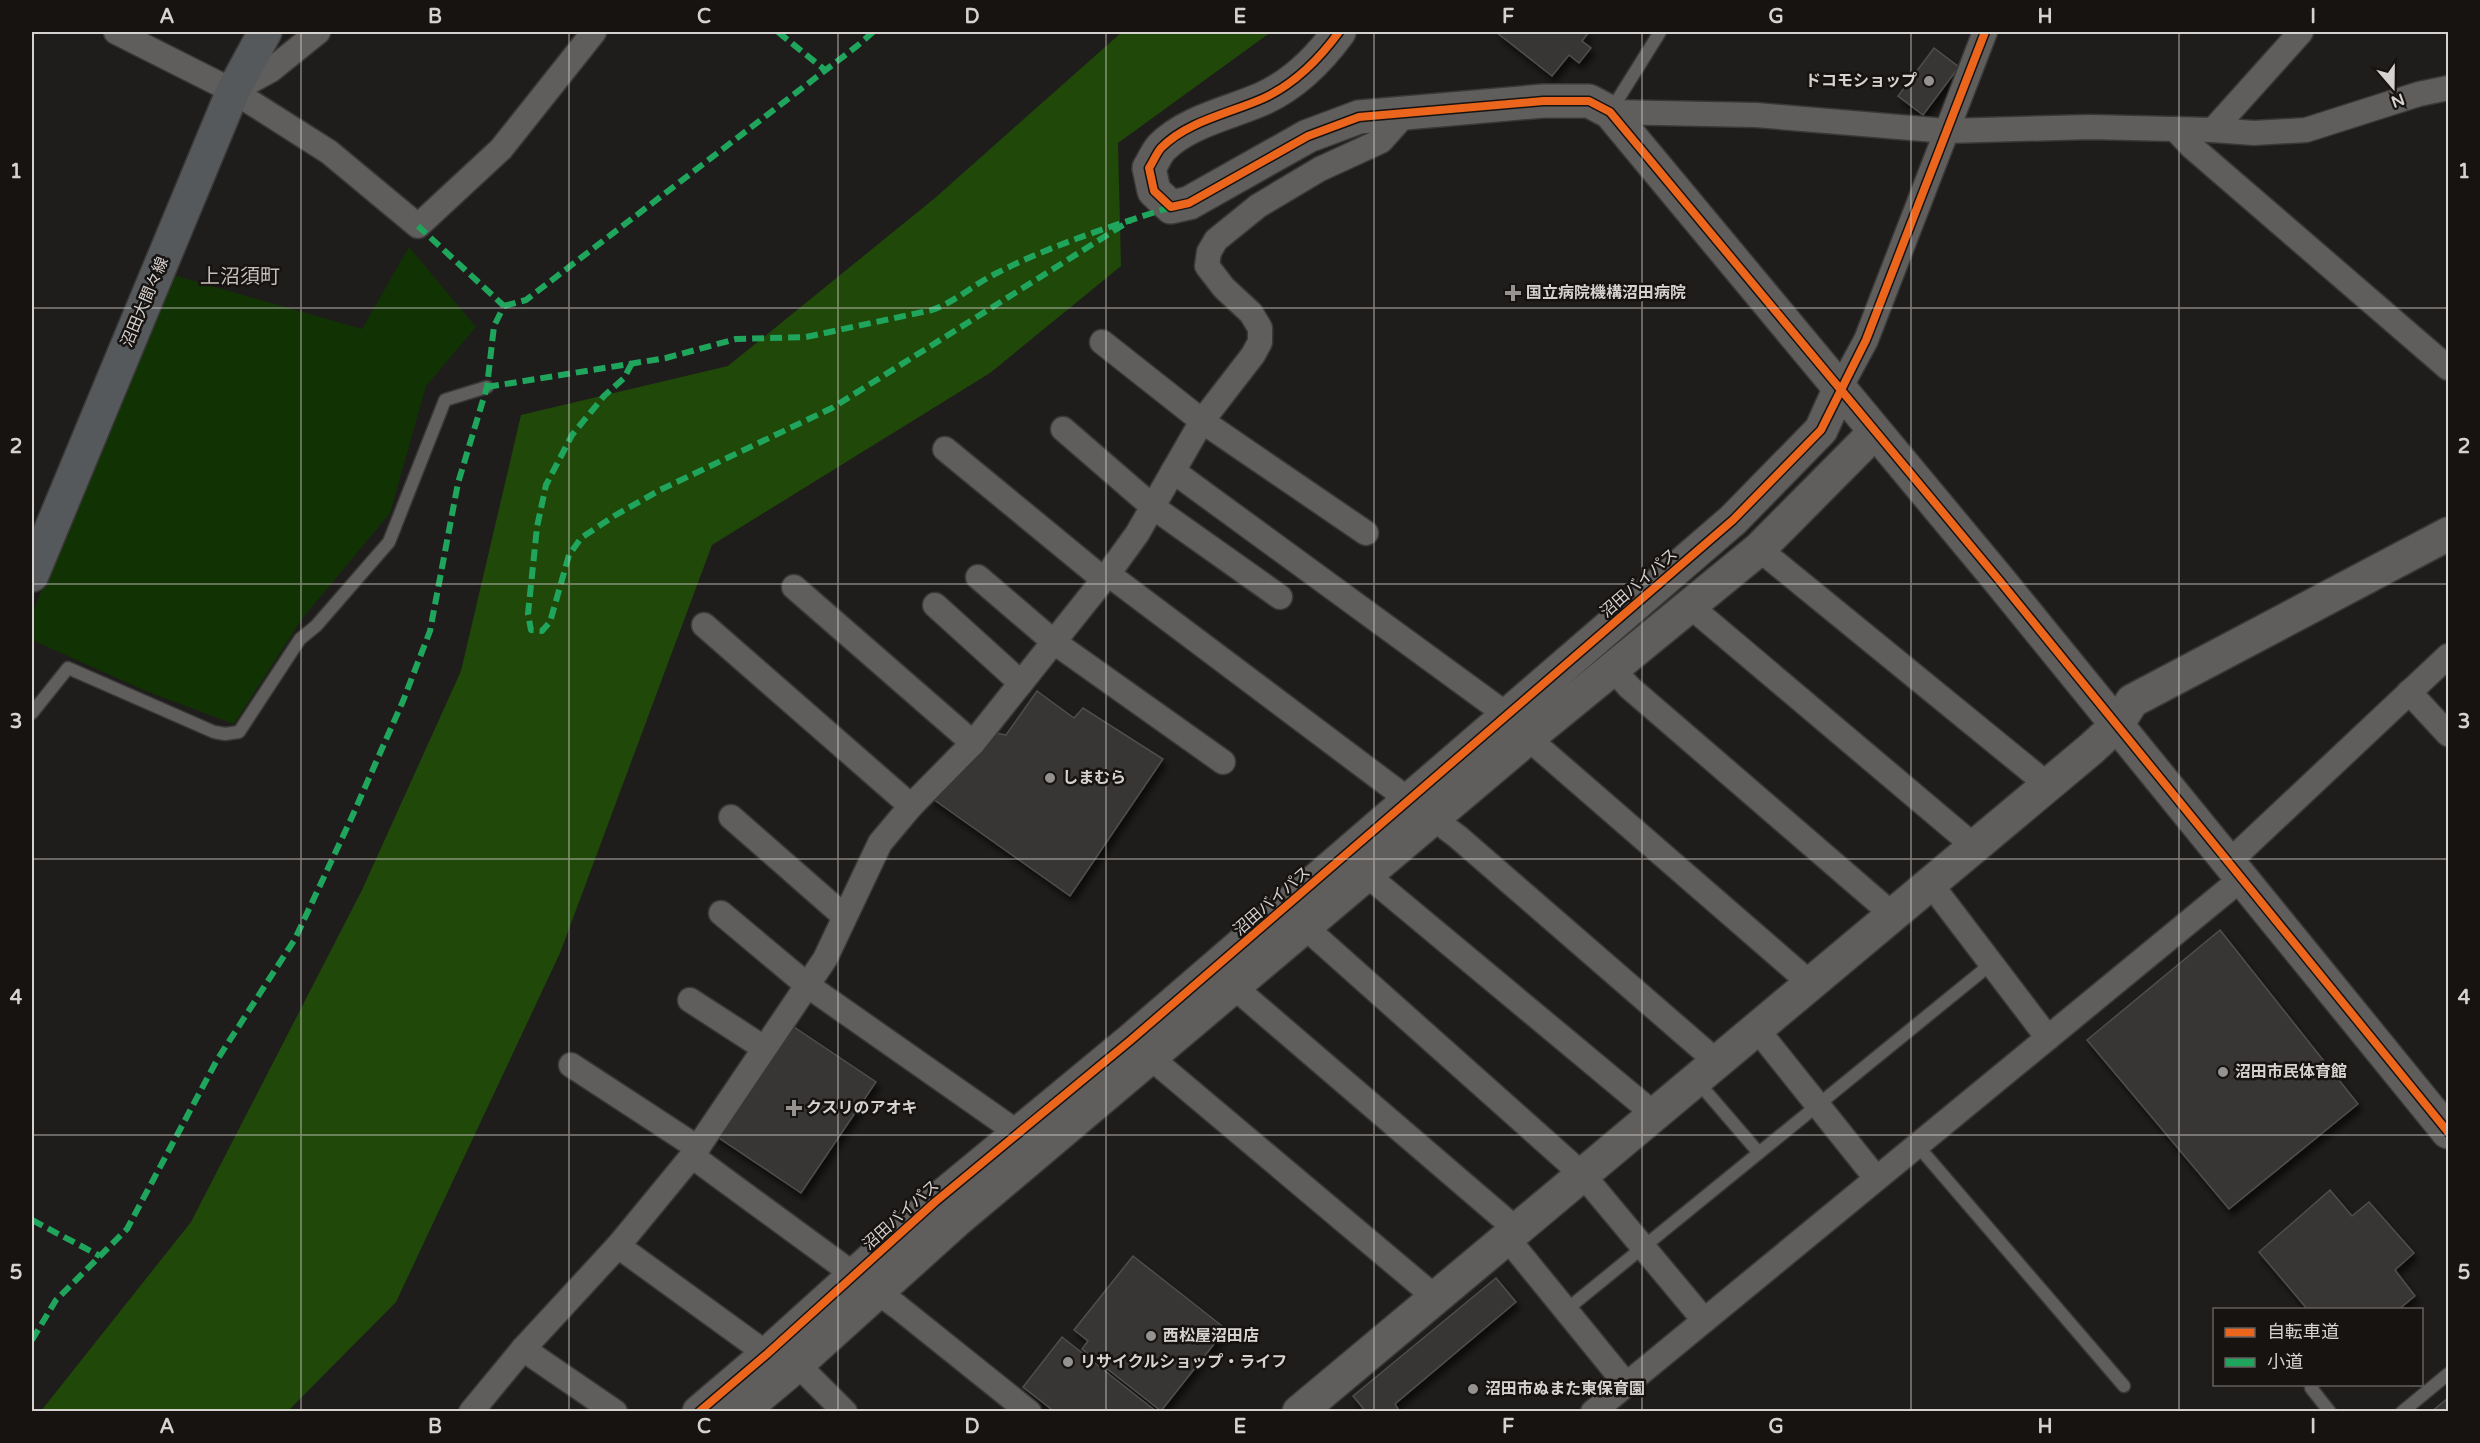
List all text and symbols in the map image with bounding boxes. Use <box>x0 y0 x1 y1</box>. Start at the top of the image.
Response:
text: A <box>160 5 175 29</box>
text: B <box>428 5 442 29</box>
text: C <box>697 5 711 29</box>
text: D <box>964 5 980 29</box>
text: E <box>1234 5 1247 29</box>
text: F <box>1502 5 1514 29</box>
text: G <box>1768 5 1784 29</box>
text: H <box>2037 5 2053 29</box>
text: I <box>2310 5 2316 29</box>
north arrow <box>2363 57 2423 117</box>
place label: ドコモショップ <box>1805 71 1917 91</box>
marker: ドコモショップ <box>1922 74 1936 88</box>
text: N <box>2388 89 2407 112</box>
text: 1 <box>10 160 22 184</box>
text: 1 <box>2458 160 2470 184</box>
street label: 沼田大間々線 <box>117 254 173 350</box>
district label: 上沼須町 <box>200 265 280 289</box>
place label: 国立病院機構沼田病院 <box>1526 283 1686 303</box>
marker: 国立病院機構沼田病院 <box>1504 284 1522 302</box>
text: 2 <box>10 435 22 459</box>
text: 2 <box>2458 435 2470 459</box>
street label: 沼田バイパス <box>1596 544 1682 622</box>
text: 3 <box>10 710 22 734</box>
text: 3 <box>2458 710 2470 734</box>
place label: しまむら <box>1062 768 1126 788</box>
marker: しまむら <box>1043 771 1057 785</box>
street label: 沼田バイパス <box>1229 862 1315 940</box>
text: 4 <box>10 986 23 1010</box>
text: 4 <box>2458 986 2471 1010</box>
place label: 沼田市民体育館 <box>2235 1062 2347 1082</box>
marker: 沼田市民体育館 <box>2216 1065 2230 1079</box>
place label: クスリのアオキ <box>806 1098 918 1118</box>
marker: クスリのアオキ <box>787 1101 801 1115</box>
street label: 沼田バイパス <box>859 1176 943 1254</box>
text: 5 <box>10 1261 22 1285</box>
text: 5 <box>2458 1261 2470 1285</box>
legend <box>2213 1308 2423 1386</box>
text: 自転車道 <box>2267 1321 2339 1343</box>
place label: 西松屋沼田店 <box>1163 1326 1259 1346</box>
marker: 西松屋沼田店 <box>1144 1329 1158 1343</box>
text: 小道 <box>2267 1351 2303 1373</box>
place label: リサイクルショップ・ライフ <box>1080 1352 1287 1372</box>
marker: リサイクルショップ・ライフ <box>1061 1355 1075 1369</box>
place label: 沼田市ぬまた東保育園 <box>1485 1379 1645 1399</box>
marker: 沼田市ぬまた東保育園 <box>1466 1382 1480 1396</box>
text: A <box>160 1415 175 1439</box>
text: B <box>428 1415 442 1439</box>
text: C <box>697 1415 711 1439</box>
text: D <box>964 1415 980 1439</box>
text: E <box>1234 1415 1247 1439</box>
text: F <box>1502 1415 1514 1439</box>
text: G <box>1768 1415 1784 1439</box>
text: H <box>2037 1415 2053 1439</box>
text: I <box>2310 1415 2316 1439</box>

